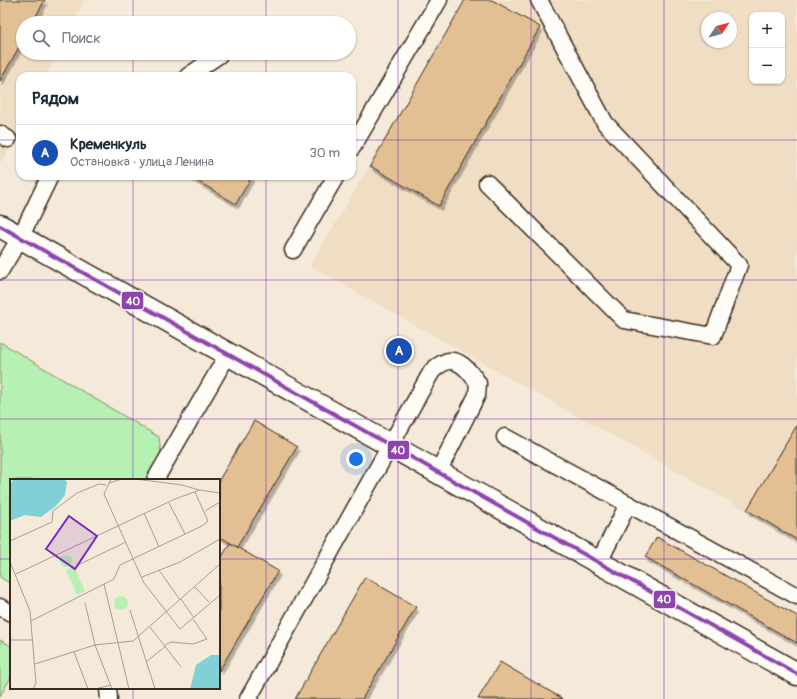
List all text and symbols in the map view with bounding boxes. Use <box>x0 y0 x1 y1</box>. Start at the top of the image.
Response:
north arrow <box>701 12 737 48</box>
map controls <box>749 12 785 84</box>
button: + <box>749 12 785 48</box>
search box <box>16 16 356 60</box>
icon: search <box>30 27 52 49</box>
text: Поиск <box>62 29 101 48</box>
button: − <box>749 48 785 84</box>
text: Рядом <box>32 88 79 109</box>
text: Кременкуль <box>70 135 147 154</box>
text: A <box>41 145 49 161</box>
text: 30 m <box>310 145 340 161</box>
text: Остановка · улица Ленина <box>70 154 214 170</box>
line badge: 40 <box>121 291 144 310</box>
text: 40 <box>125 295 140 308</box>
pin: A <box>386 336 412 366</box>
line badge: 40 <box>387 440 410 460</box>
text: 40 <box>390 444 405 457</box>
your location <box>346 449 366 469</box>
inset map <box>10 479 220 689</box>
line badge: 40 <box>653 590 676 609</box>
text: 40 <box>656 593 671 606</box>

